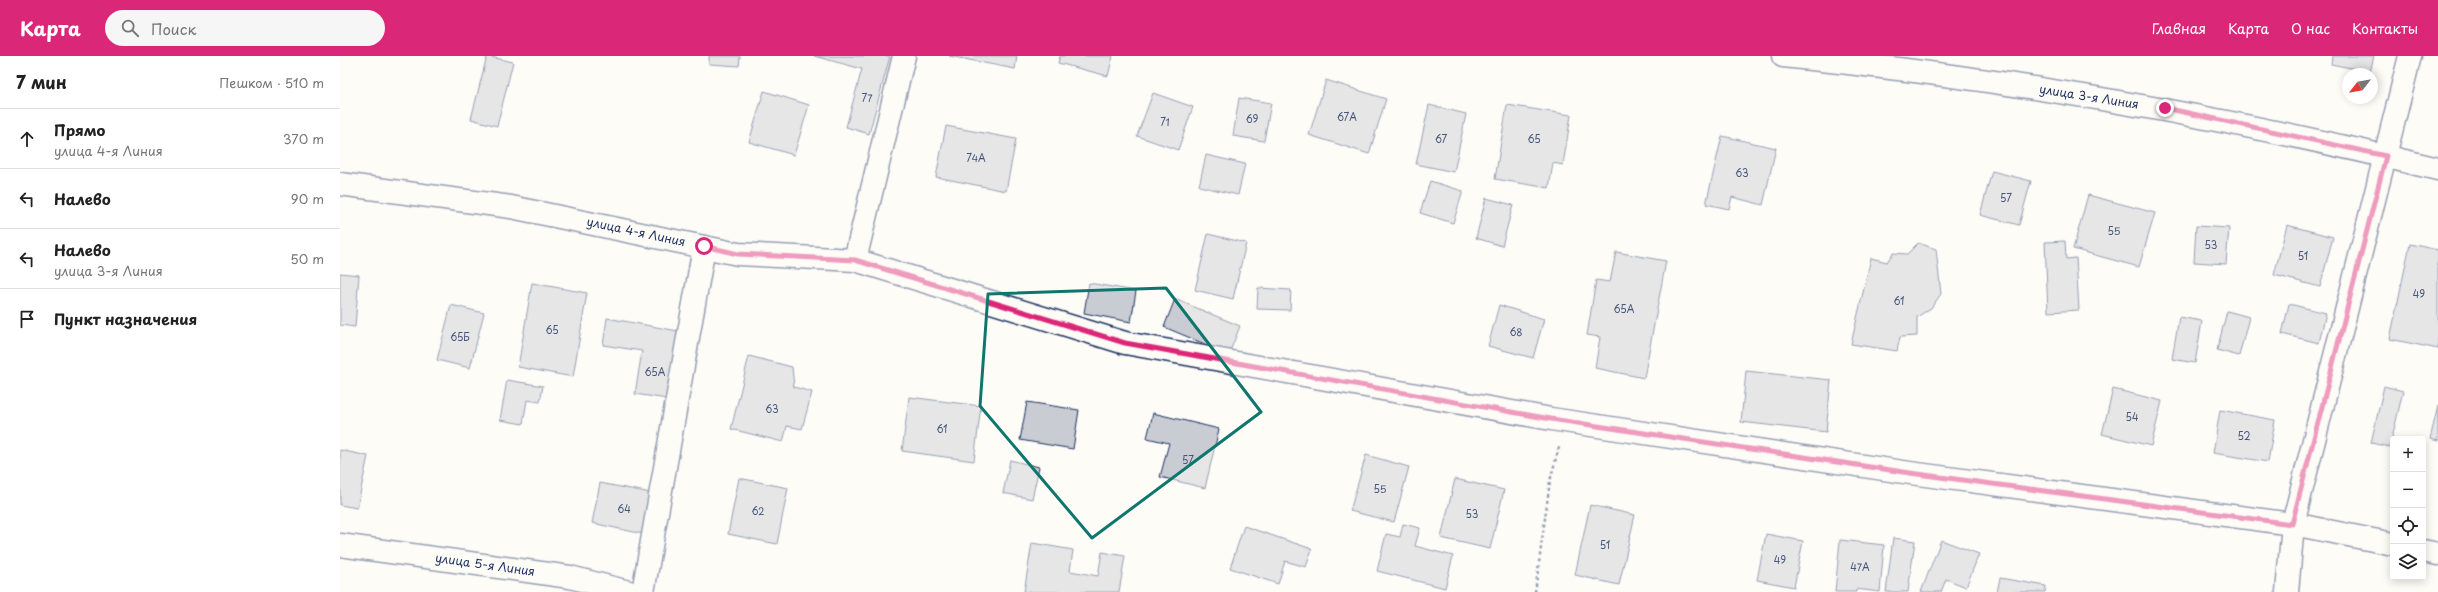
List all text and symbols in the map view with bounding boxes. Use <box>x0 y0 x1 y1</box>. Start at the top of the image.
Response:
search box <box>105 10 385 46</box>
text: Карта <box>20 14 81 42</box>
icon: search <box>119 17 141 39</box>
text: Поиск <box>151 17 196 40</box>
text: Главная <box>2152 18 2206 39</box>
text: Карта <box>2228 18 2269 39</box>
text: О нас <box>2291 18 2330 39</box>
text: Контакты <box>2352 18 2418 39</box>
north arrow <box>2342 68 2378 104</box>
text: 7 мин <box>16 69 67 95</box>
text: Пешком · 510 m <box>219 73 324 92</box>
street label: улица 3-я Линия <box>2038 79 2140 113</box>
house number: 77 <box>861 90 873 105</box>
route end <box>2156 99 2174 117</box>
house number: 67А <box>1337 109 1357 124</box>
house number: 69 <box>1246 111 1258 126</box>
house number: 71 <box>1160 114 1170 129</box>
text: Прямо <box>54 118 105 141</box>
icon: ahead <box>16 128 38 150</box>
text: 370 m <box>283 129 324 148</box>
house number: 67 <box>1435 131 1447 146</box>
house number: 65 <box>1527 131 1541 146</box>
text: улица 4-я Линия <box>54 141 163 160</box>
house number: 74А <box>966 150 986 165</box>
house number: 63 <box>1735 165 1749 180</box>
text: Налево <box>54 187 111 210</box>
icon: left <box>16 188 38 210</box>
text: 90 m <box>291 189 324 208</box>
house number: 57 <box>2000 190 2012 205</box>
street label: улица 4-я Линия <box>585 212 687 250</box>
house number: 55 <box>2108 223 2121 238</box>
route start <box>695 237 713 255</box>
house number: 53 <box>2205 237 2217 252</box>
text: Налево <box>54 238 111 261</box>
icon: left <box>16 248 38 270</box>
house number: 51 <box>2298 248 2308 263</box>
text: 50 m <box>290 249 324 268</box>
text: улица 3-я Линия <box>54 261 163 280</box>
house number: 49 <box>2413 286 2425 301</box>
house number: 61 <box>1893 293 1905 308</box>
house number: 65А <box>1614 301 1635 316</box>
text: Пункт назначения <box>54 307 197 330</box>
icon: arrive <box>16 308 38 330</box>
house number: 65 <box>545 322 559 337</box>
house number: 68 <box>1509 324 1523 339</box>
house number: 65Б <box>450 329 470 344</box>
house number: 65А <box>645 364 666 379</box>
house number: 63 <box>765 401 779 416</box>
house number: 54 <box>2125 409 2139 424</box>
house number: 61 <box>936 421 948 436</box>
house number: 52 <box>2237 428 2251 443</box>
map controls <box>2390 436 2426 580</box>
button: + <box>2390 436 2426 472</box>
house number: 57 <box>1182 452 1194 467</box>
button: − <box>2390 472 2426 508</box>
house number: 55 <box>1374 481 1387 496</box>
house number: 64 <box>617 501 631 516</box>
house number: 62 <box>751 503 765 518</box>
house number: 53 <box>1466 506 1478 521</box>
button: locate <box>2390 508 2426 544</box>
house number: 51 <box>1600 537 1610 552</box>
button: layers <box>2390 544 2426 580</box>
street label: улица 5-я Линия <box>434 548 536 580</box>
house number: 49 <box>1774 552 1786 567</box>
house number: 47А <box>1850 559 1870 574</box>

